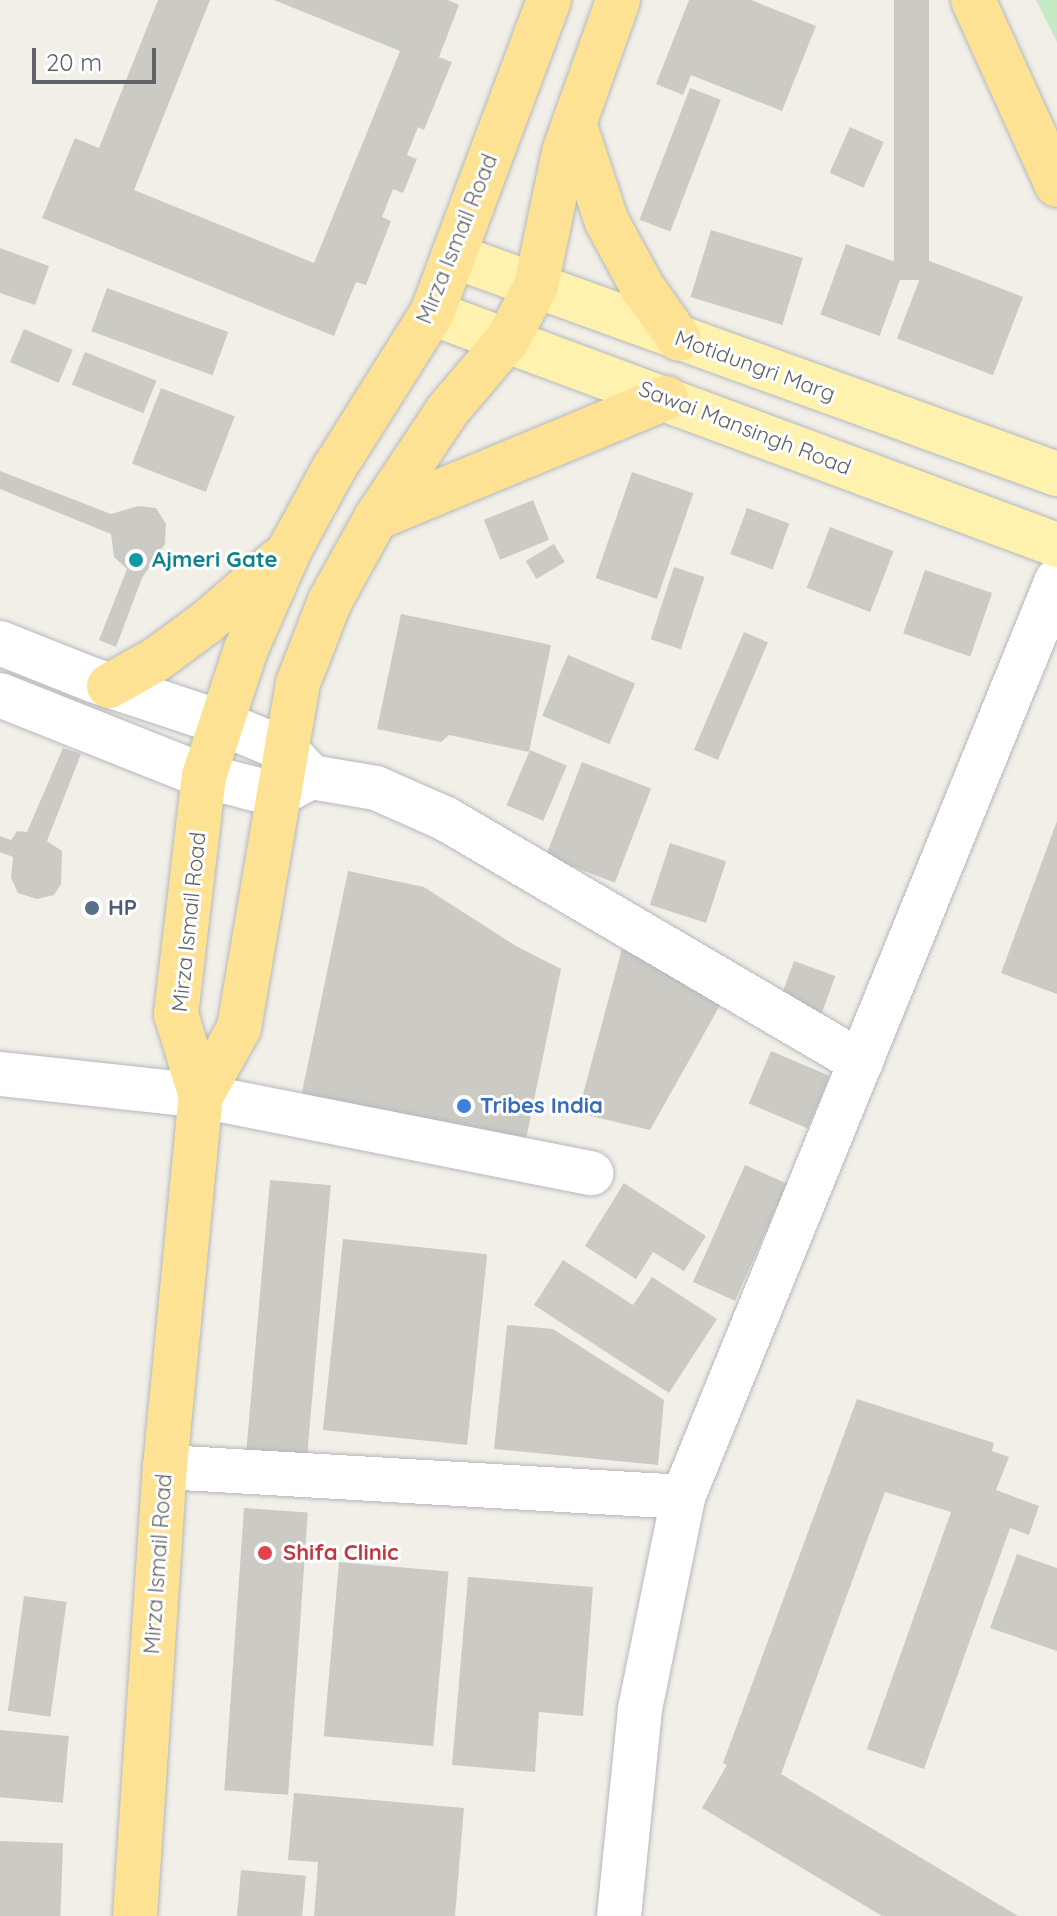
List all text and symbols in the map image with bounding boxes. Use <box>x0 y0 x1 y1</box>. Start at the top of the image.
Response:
scale bar <box>36 32 160 82</box>
text: 20 m <box>46 47 102 77</box>
street label: Mirza Ismail Road <box>411 150 503 328</box>
street label: Motidungri Marg <box>671 325 839 407</box>
street label: Sawai Mansingh Road <box>635 375 855 481</box>
place label: Ajmeri Gate <box>152 547 278 573</box>
marker: Ajmeri Gate <box>127 551 145 569</box>
street label: Mirza Ismail Road <box>166 831 212 1013</box>
place label: HP <box>108 895 137 921</box>
marker: HP <box>83 899 101 917</box>
place label: Tribes India <box>480 1093 603 1119</box>
marker: Tribes India <box>455 1097 473 1115</box>
street label: Mirza Ismail Road <box>139 1473 177 1655</box>
place label: Shifa Clinic <box>283 1540 398 1566</box>
marker: Shifa Clinic <box>254 1542 276 1564</box>

